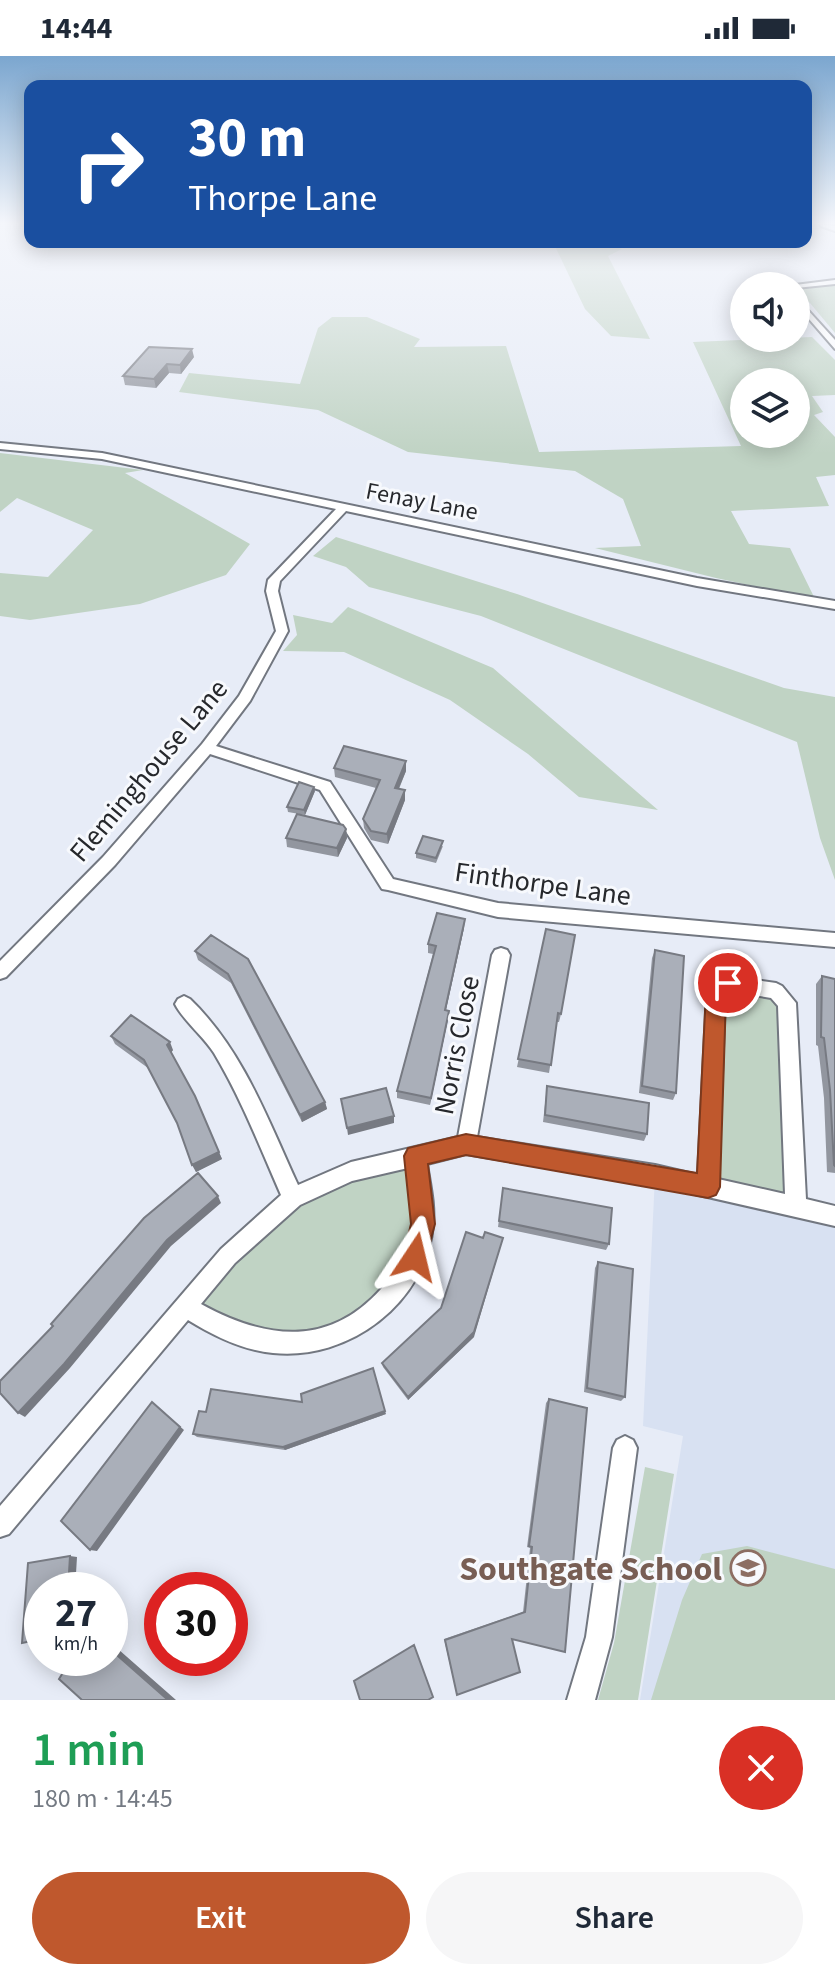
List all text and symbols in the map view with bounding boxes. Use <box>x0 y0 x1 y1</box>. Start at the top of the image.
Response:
text: 14:44 <box>40 7 112 50</box>
text: 30 m <box>188 99 306 178</box>
icon: right <box>56 112 160 216</box>
text: Thorpe Lane <box>188 173 377 224</box>
map controls <box>730 272 810 448</box>
button: sound <box>730 272 810 352</box>
button: layers <box>730 368 810 448</box>
street label: Fenay Lane <box>363 473 481 529</box>
street label: Fleminghouse Lane <box>60 670 237 871</box>
street label: Finthorpe Lane <box>452 852 634 916</box>
pin <box>694 949 762 1017</box>
icon: arrive <box>706 961 750 1005</box>
street label: Norris Close <box>424 972 490 1118</box>
position arrow <box>373 1215 457 1299</box>
place label: Southgate School <box>459 1545 722 1594</box>
school or university icon: Southgate School <box>729 1549 767 1587</box>
speed limit sign: 30 <box>144 1572 248 1676</box>
text: 27 <box>55 1585 97 1642</box>
text: km/h <box>54 1630 98 1658</box>
text: 1 min <box>32 1716 146 1784</box>
button: close <box>719 1726 803 1810</box>
text: 180 m · 14:45 <box>32 1780 173 1817</box>
button: Exit <box>32 1872 410 1964</box>
button: Share <box>426 1872 803 1964</box>

